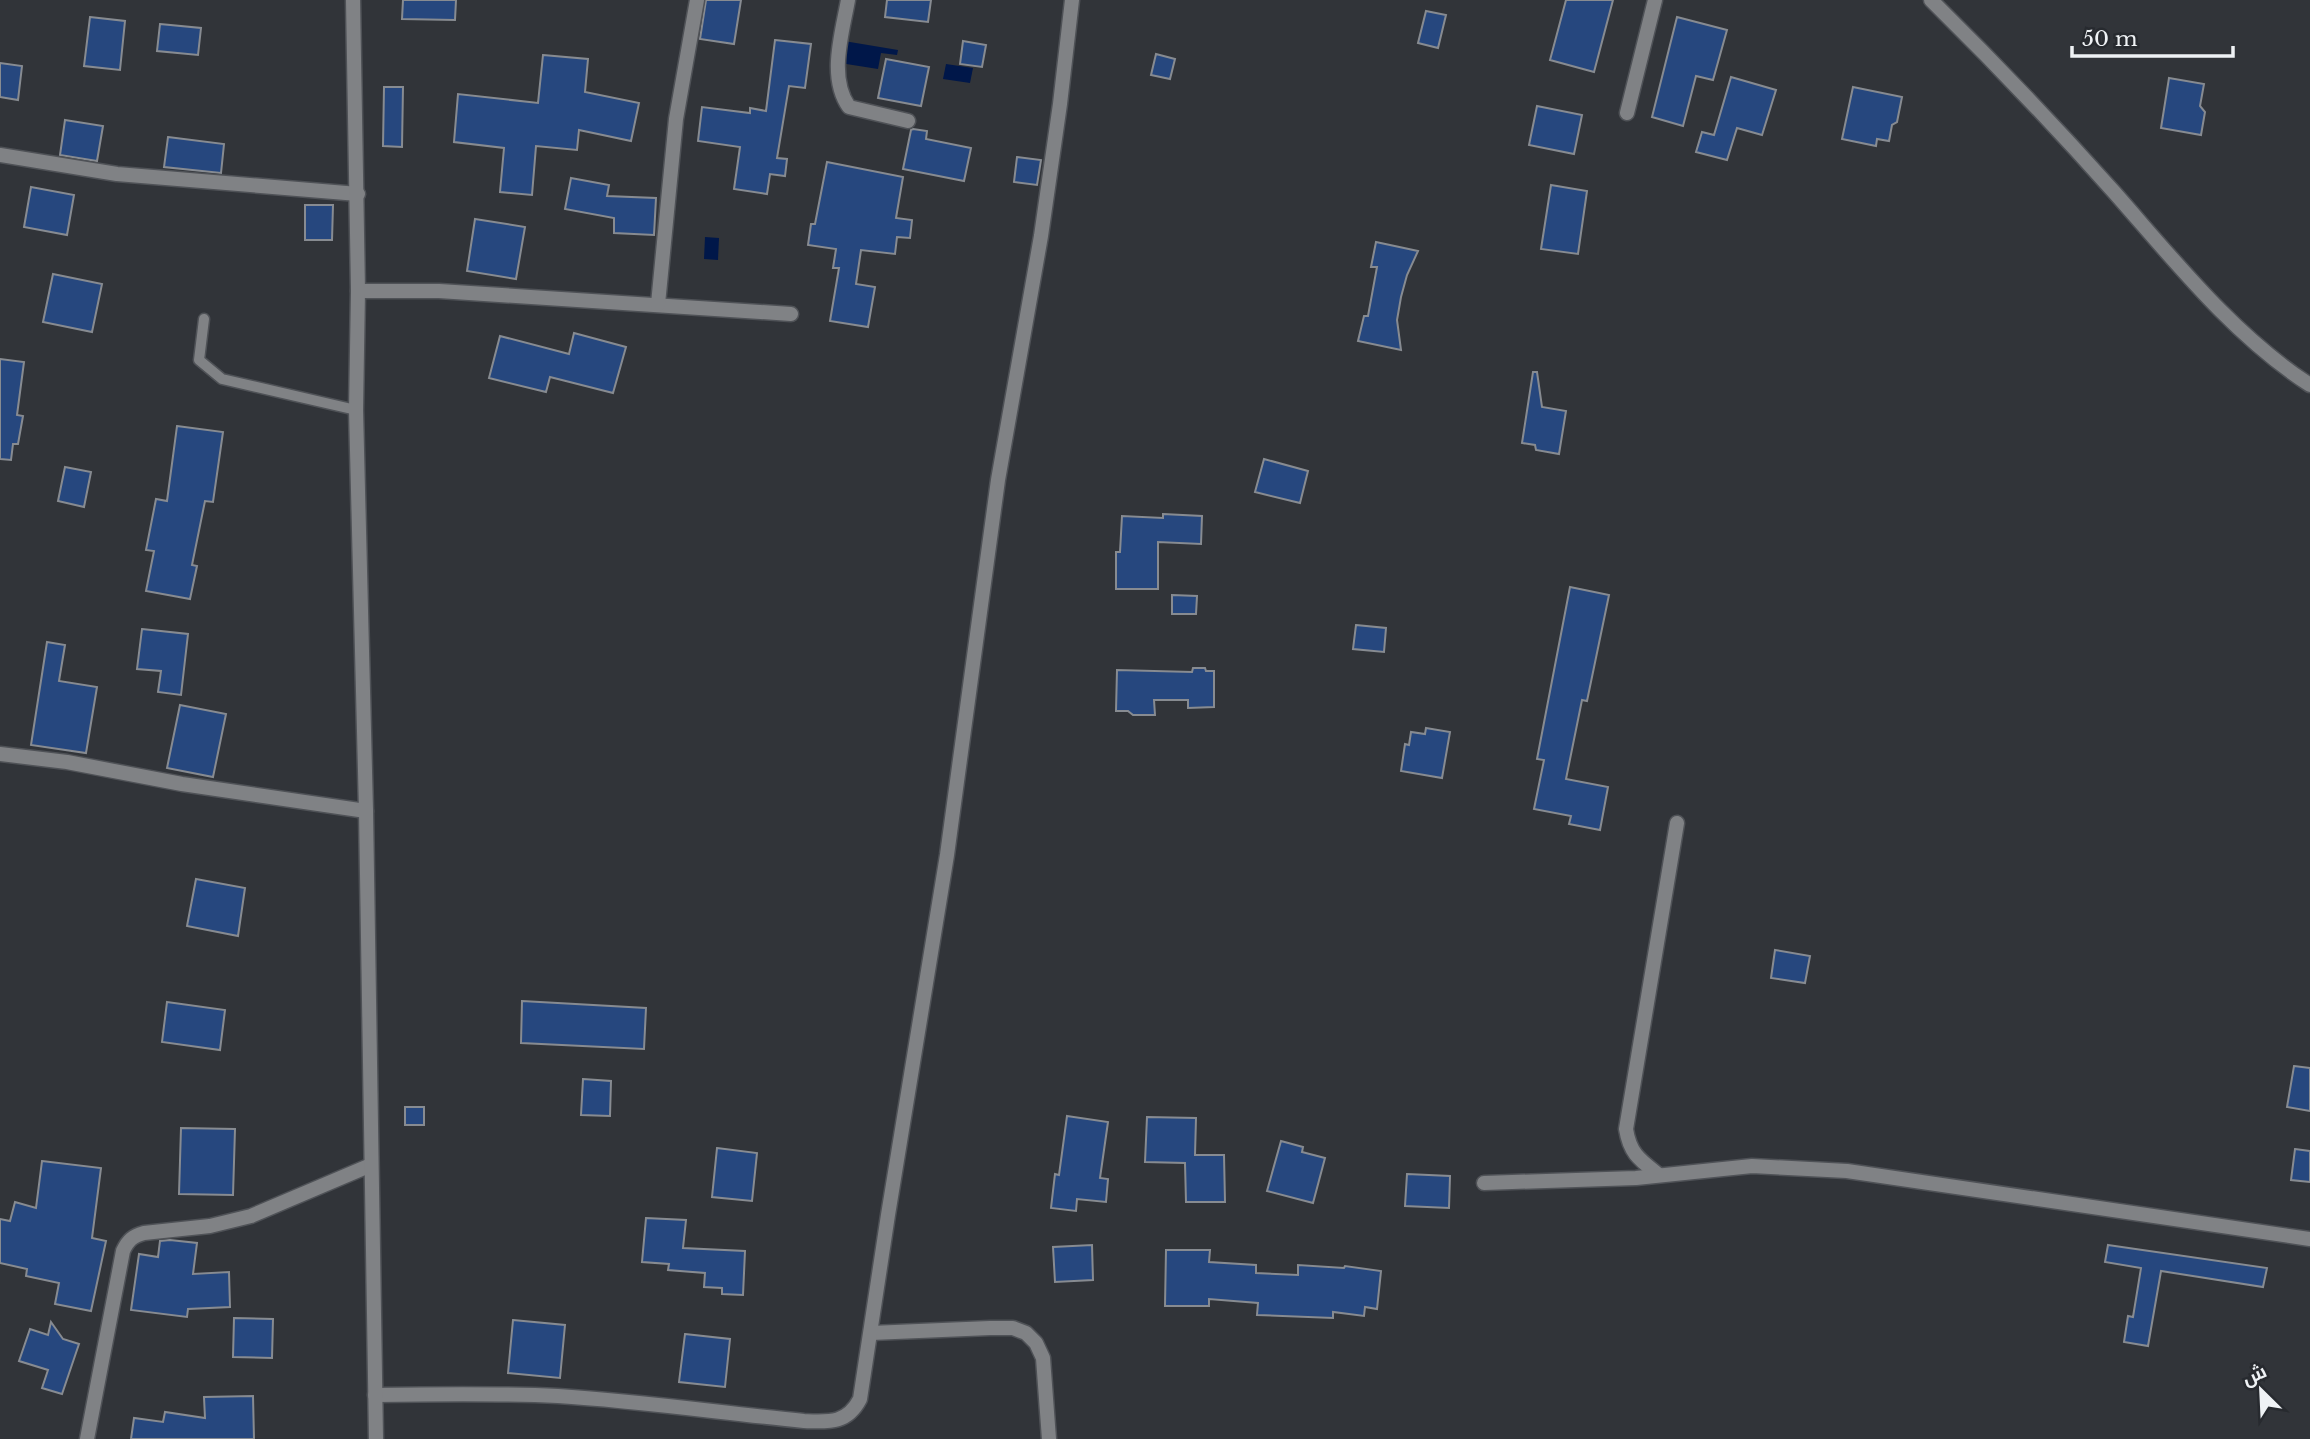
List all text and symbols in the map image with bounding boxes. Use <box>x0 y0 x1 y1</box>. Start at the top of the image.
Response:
scale bar <box>2072 14 2233 58</box>
text: 50 m <box>2082 26 2138 52</box>
north arrow <box>2226 1355 2296 1425</box>
text: ش <box>2238 1359 2270 1390</box>

